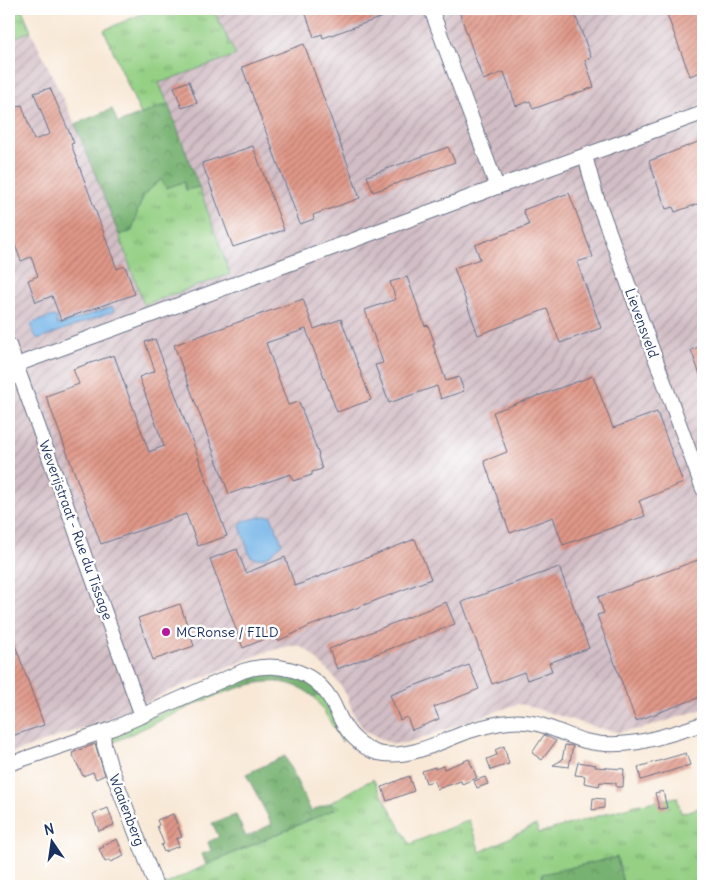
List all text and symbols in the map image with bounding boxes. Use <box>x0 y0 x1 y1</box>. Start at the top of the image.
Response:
street label: Lievensveld <box>621 286 663 360</box>
street label: Weverijstraat - Rue du Tissage <box>35 438 117 622</box>
place label: MCRonse / FILD <box>176 623 279 641</box>
marker: MCRonse / FILD <box>160 626 172 638</box>
street label: Waaienberg <box>105 771 149 849</box>
north arrow <box>28 818 78 868</box>
text: N <box>42 819 56 839</box>

